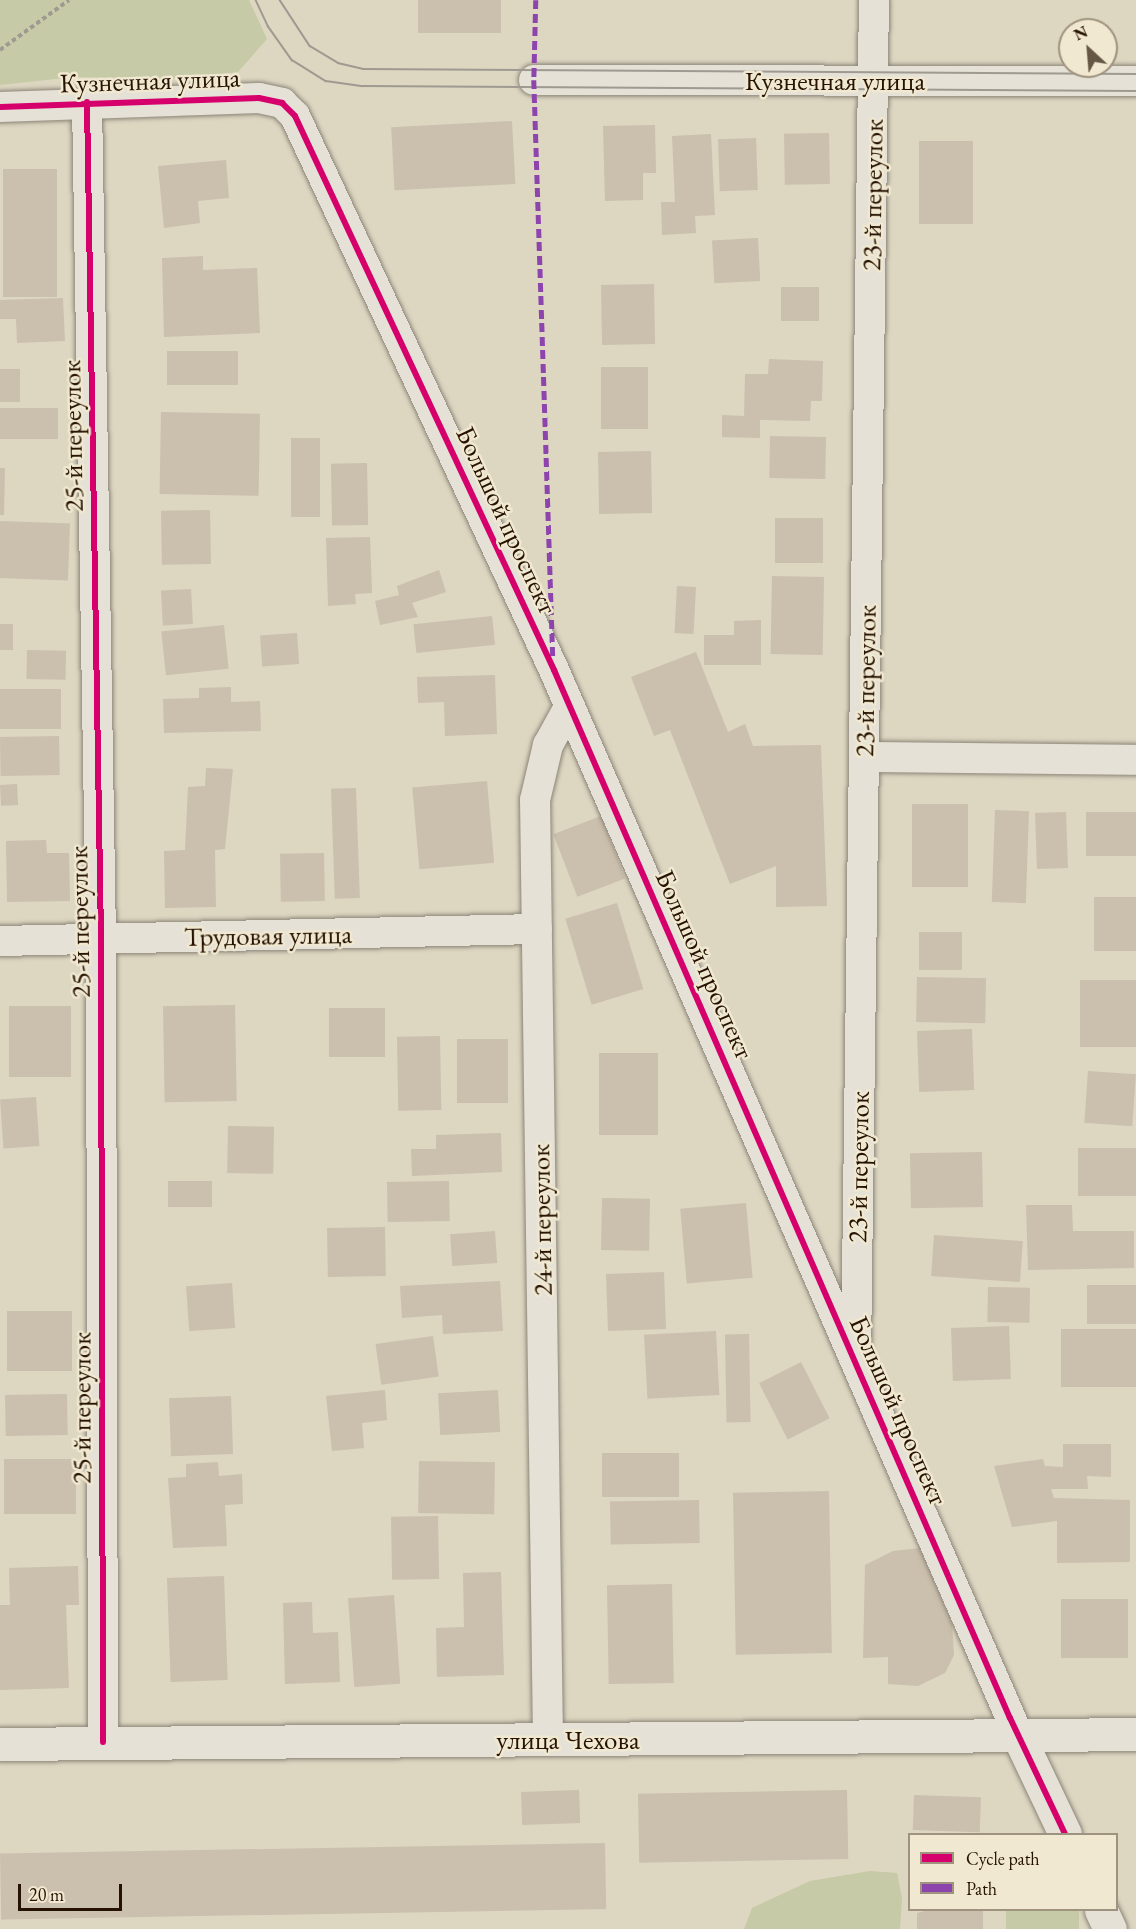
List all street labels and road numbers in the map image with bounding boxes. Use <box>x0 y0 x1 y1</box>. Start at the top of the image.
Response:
street label: Кузнечная улица <box>59 61 241 99</box>
street label: Кузнечная улица <box>745 65 925 97</box>
street label: 23-й переулок <box>854 119 890 271</box>
street label: 25-й переулок <box>54 360 90 512</box>
street label: Большой проспект <box>449 421 565 619</box>
street label: 23-й переулок <box>847 605 883 757</box>
street label: 25-й переулок <box>61 846 97 998</box>
street label: Большой проспект <box>649 865 761 1063</box>
street label: Трудовая улица <box>184 917 352 953</box>
street label: 23-й переулок <box>840 1091 876 1243</box>
street label: 24-й переулок <box>523 1144 559 1296</box>
street label: Большой проспект <box>843 1311 955 1509</box>
street label: 25-й переулок <box>65 1332 97 1484</box>
street label: улица Чехова <box>496 1724 640 1756</box>

